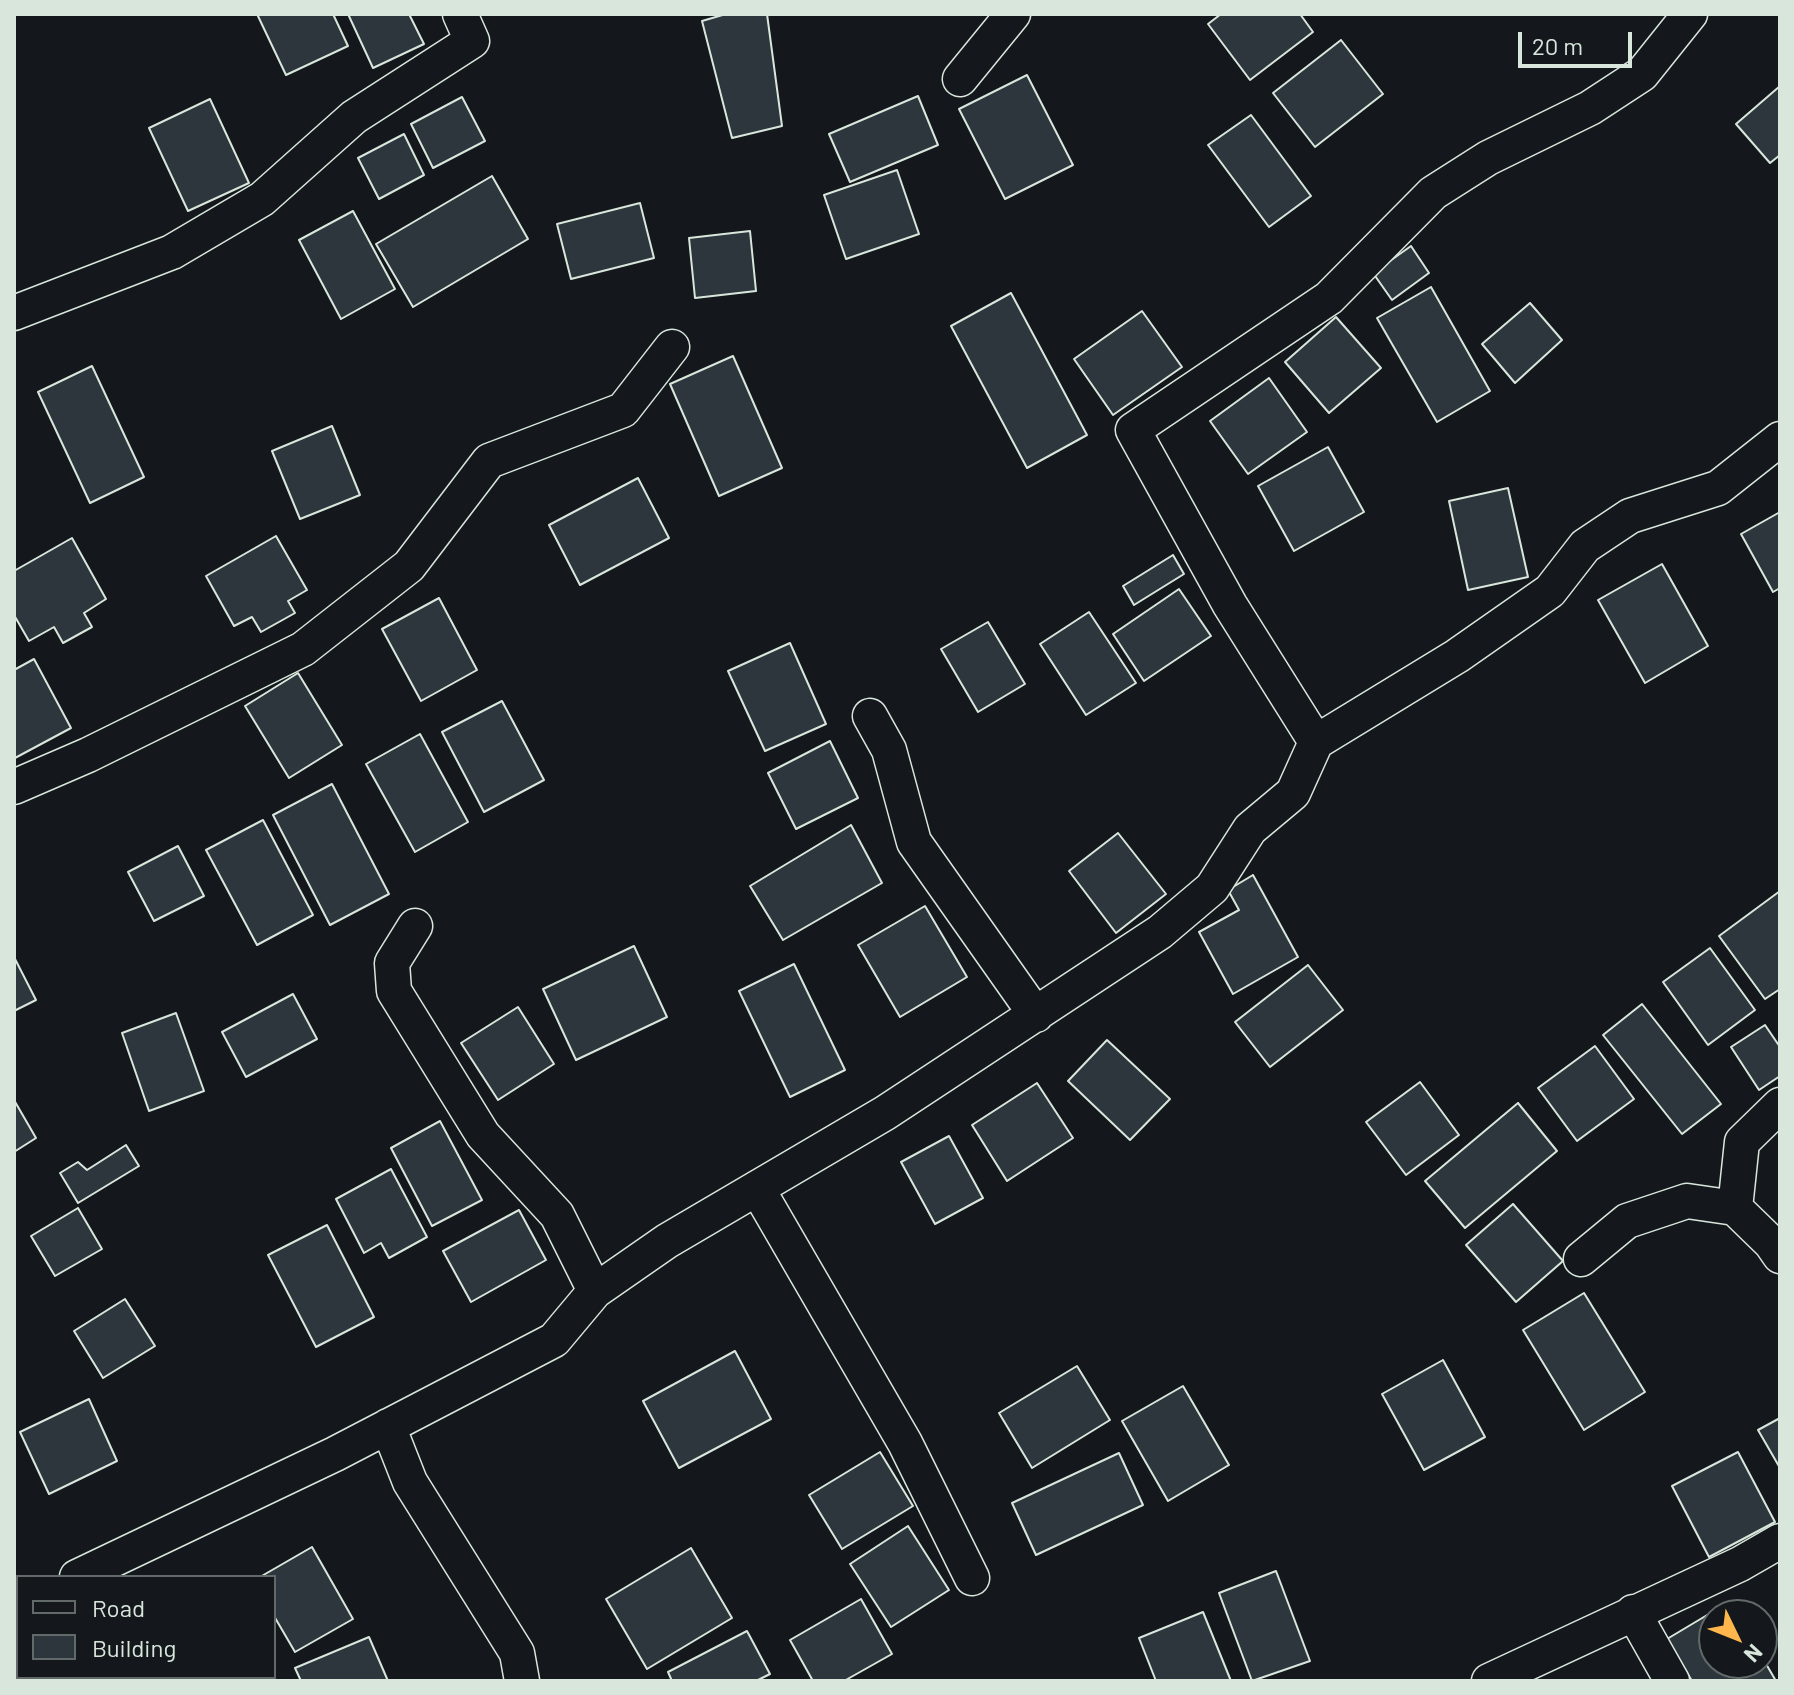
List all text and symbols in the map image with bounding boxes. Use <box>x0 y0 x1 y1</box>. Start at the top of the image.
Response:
scale bar <box>1522 16 1636 66</box>
text: 20 m <box>1532 31 1583 60</box>
legend <box>16 1575 276 1679</box>
text: Road <box>92 1593 145 1622</box>
north arrow <box>1698 1599 1778 1679</box>
text: Building <box>92 1633 176 1662</box>
text: N <box>1740 1640 1769 1668</box>

